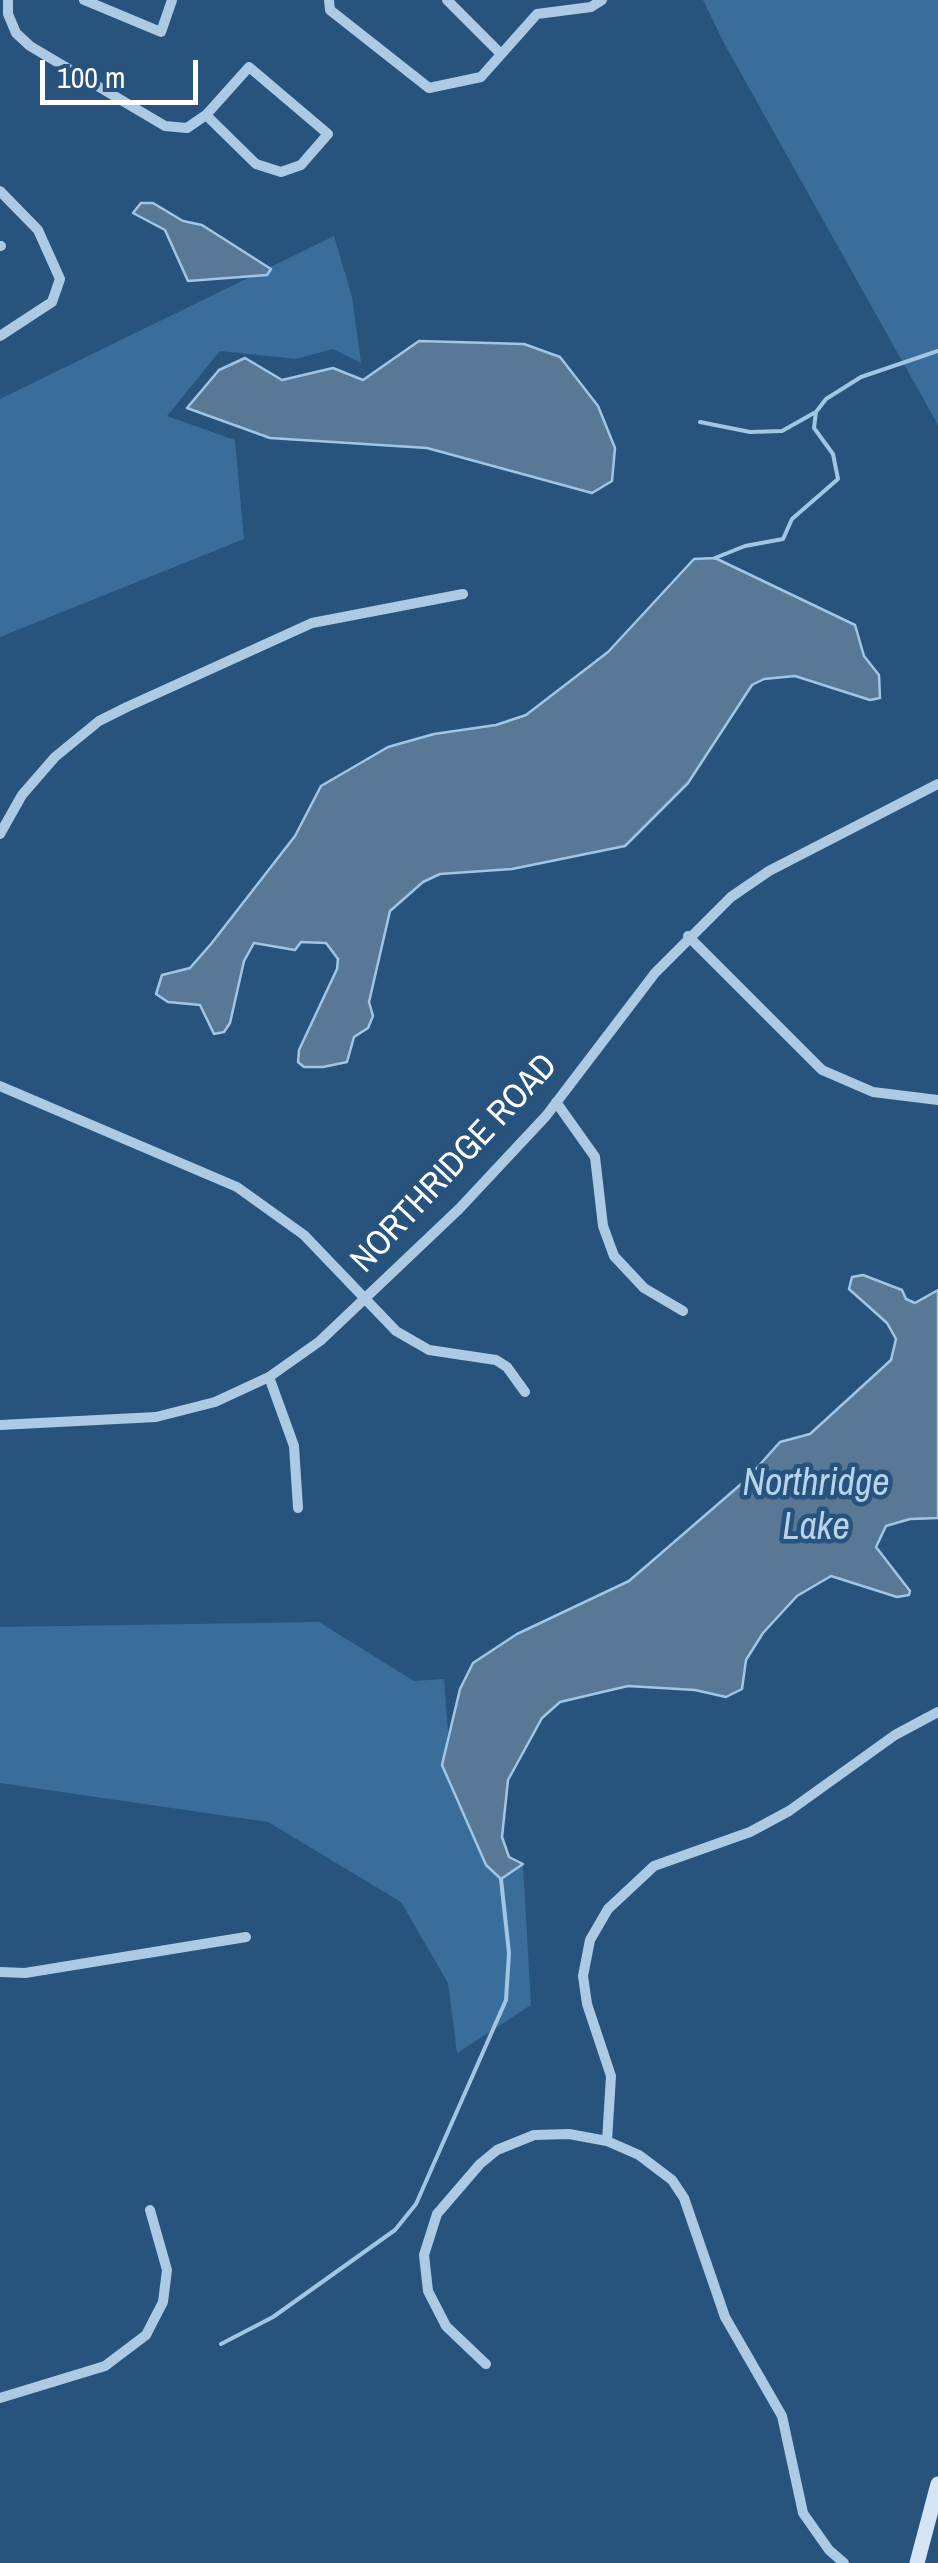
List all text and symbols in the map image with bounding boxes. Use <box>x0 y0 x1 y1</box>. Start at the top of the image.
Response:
scale bar <box>45 40 202 102</box>
text: 100 m <box>57 57 125 97</box>
street label: NORTHRIDGE ROAD <box>343 1046 567 1282</box>
water label: Northridge Lake <box>742 1462 890 1552</box>

